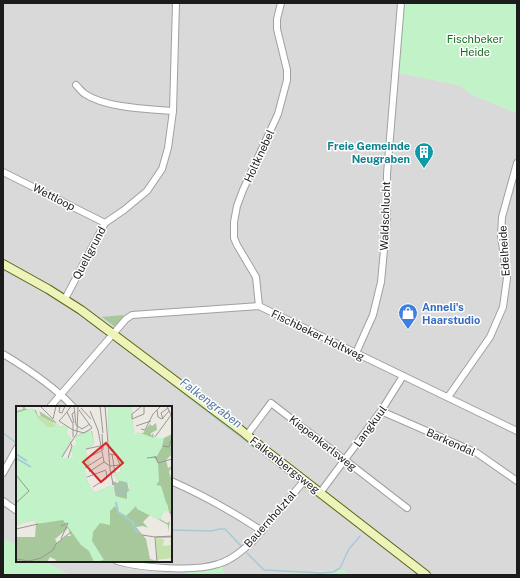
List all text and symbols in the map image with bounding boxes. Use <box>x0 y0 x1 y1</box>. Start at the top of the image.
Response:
park label: Fischbeker Heide <box>447 33 503 58</box>
street label: Holtknebel <box>242 128 276 184</box>
place label: Freie Gemeinde Neugraben <box>327 140 410 165</box>
building icon: Freie Gemeinde Neugraben <box>413 141 435 169</box>
street label: Wettloop <box>31 181 78 213</box>
street label: Waldschlucht <box>378 181 392 251</box>
street label: Quellgrund <box>70 225 108 281</box>
street label: Edelheide <box>496 225 512 277</box>
place label: Anneli's Haarstudio <box>422 301 480 326</box>
shop icon: Anneli's Haarstudio <box>397 302 419 330</box>
street label: Fischbeker Holtweg <box>269 307 367 363</box>
water label: Falkengraben <box>177 375 245 431</box>
street label: Langkuul <box>351 403 389 449</box>
inset map <box>16 406 172 562</box>
street label: Kiepenkerlsweg <box>287 413 359 473</box>
street label: Barkendal <box>425 426 477 458</box>
street label: Falkenbergsweg <box>248 434 322 496</box>
street label: Bauernholztal <box>242 488 298 550</box>

